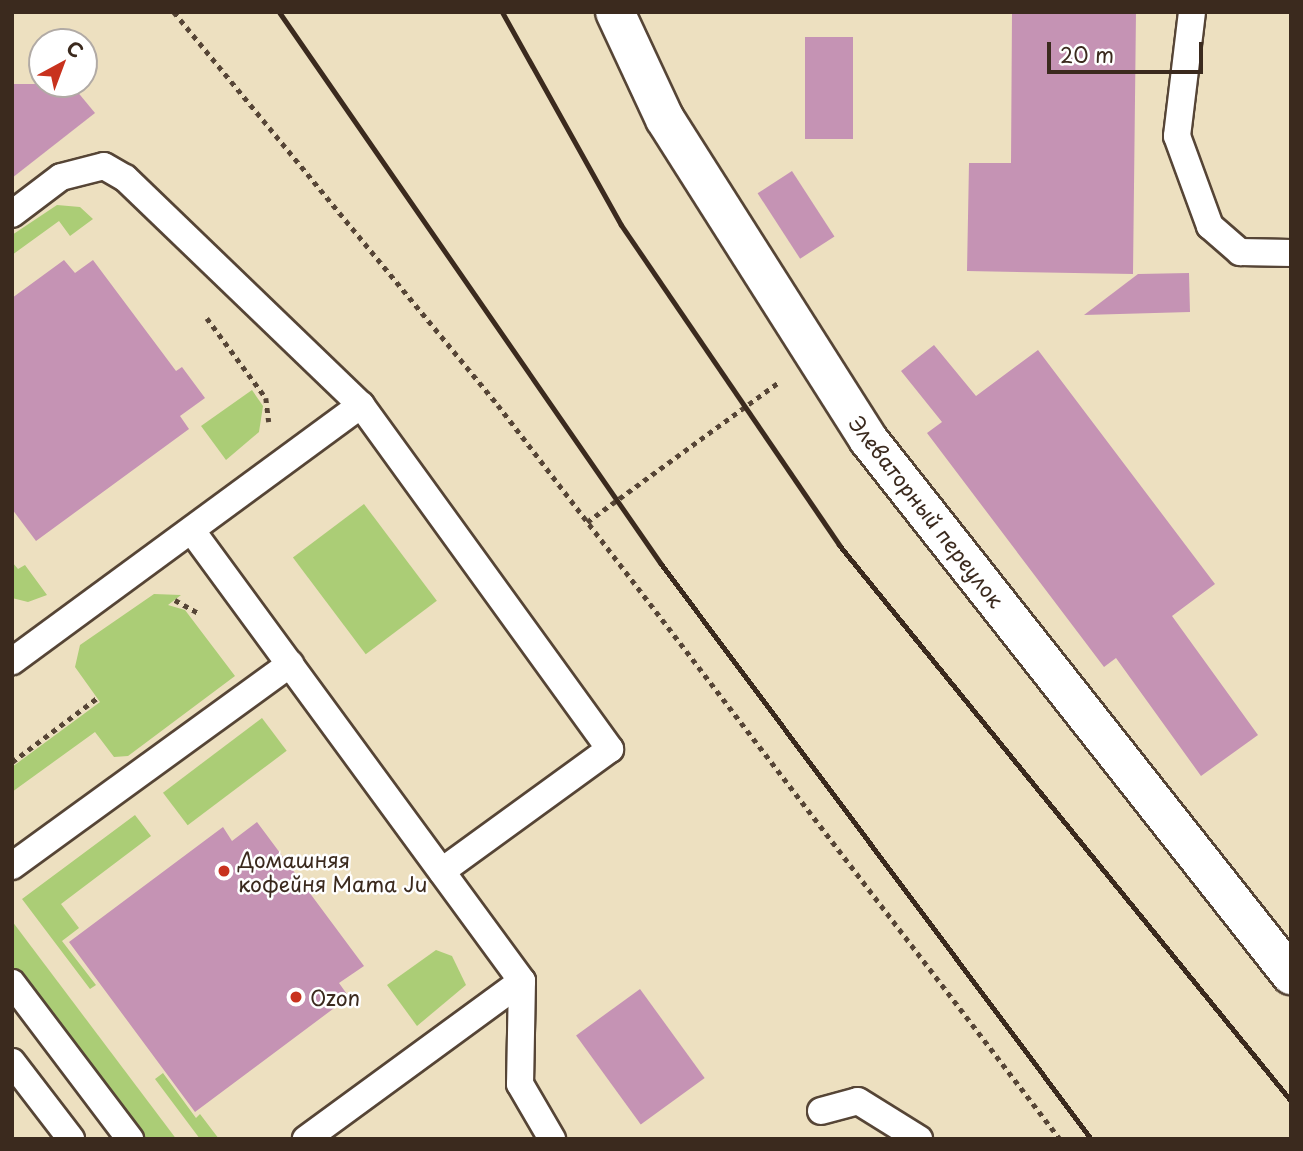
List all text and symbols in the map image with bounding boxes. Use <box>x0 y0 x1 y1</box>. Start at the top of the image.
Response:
north arrow <box>28 28 98 98</box>
scale bar <box>1051 28 1207 72</box>
text: С <box>61 33 90 64</box>
text: 20 m <box>1060 38 1114 70</box>
street label: Элеваторный переулок <box>844 410 1010 612</box>
place label: Домашняя кофейня Mama Ju <box>238 846 430 896</box>
marker: Домашняя кофейня Mama Ju <box>216 863 232 879</box>
place label: Ozon <box>310 984 360 1010</box>
marker: Ozon <box>288 989 304 1005</box>

